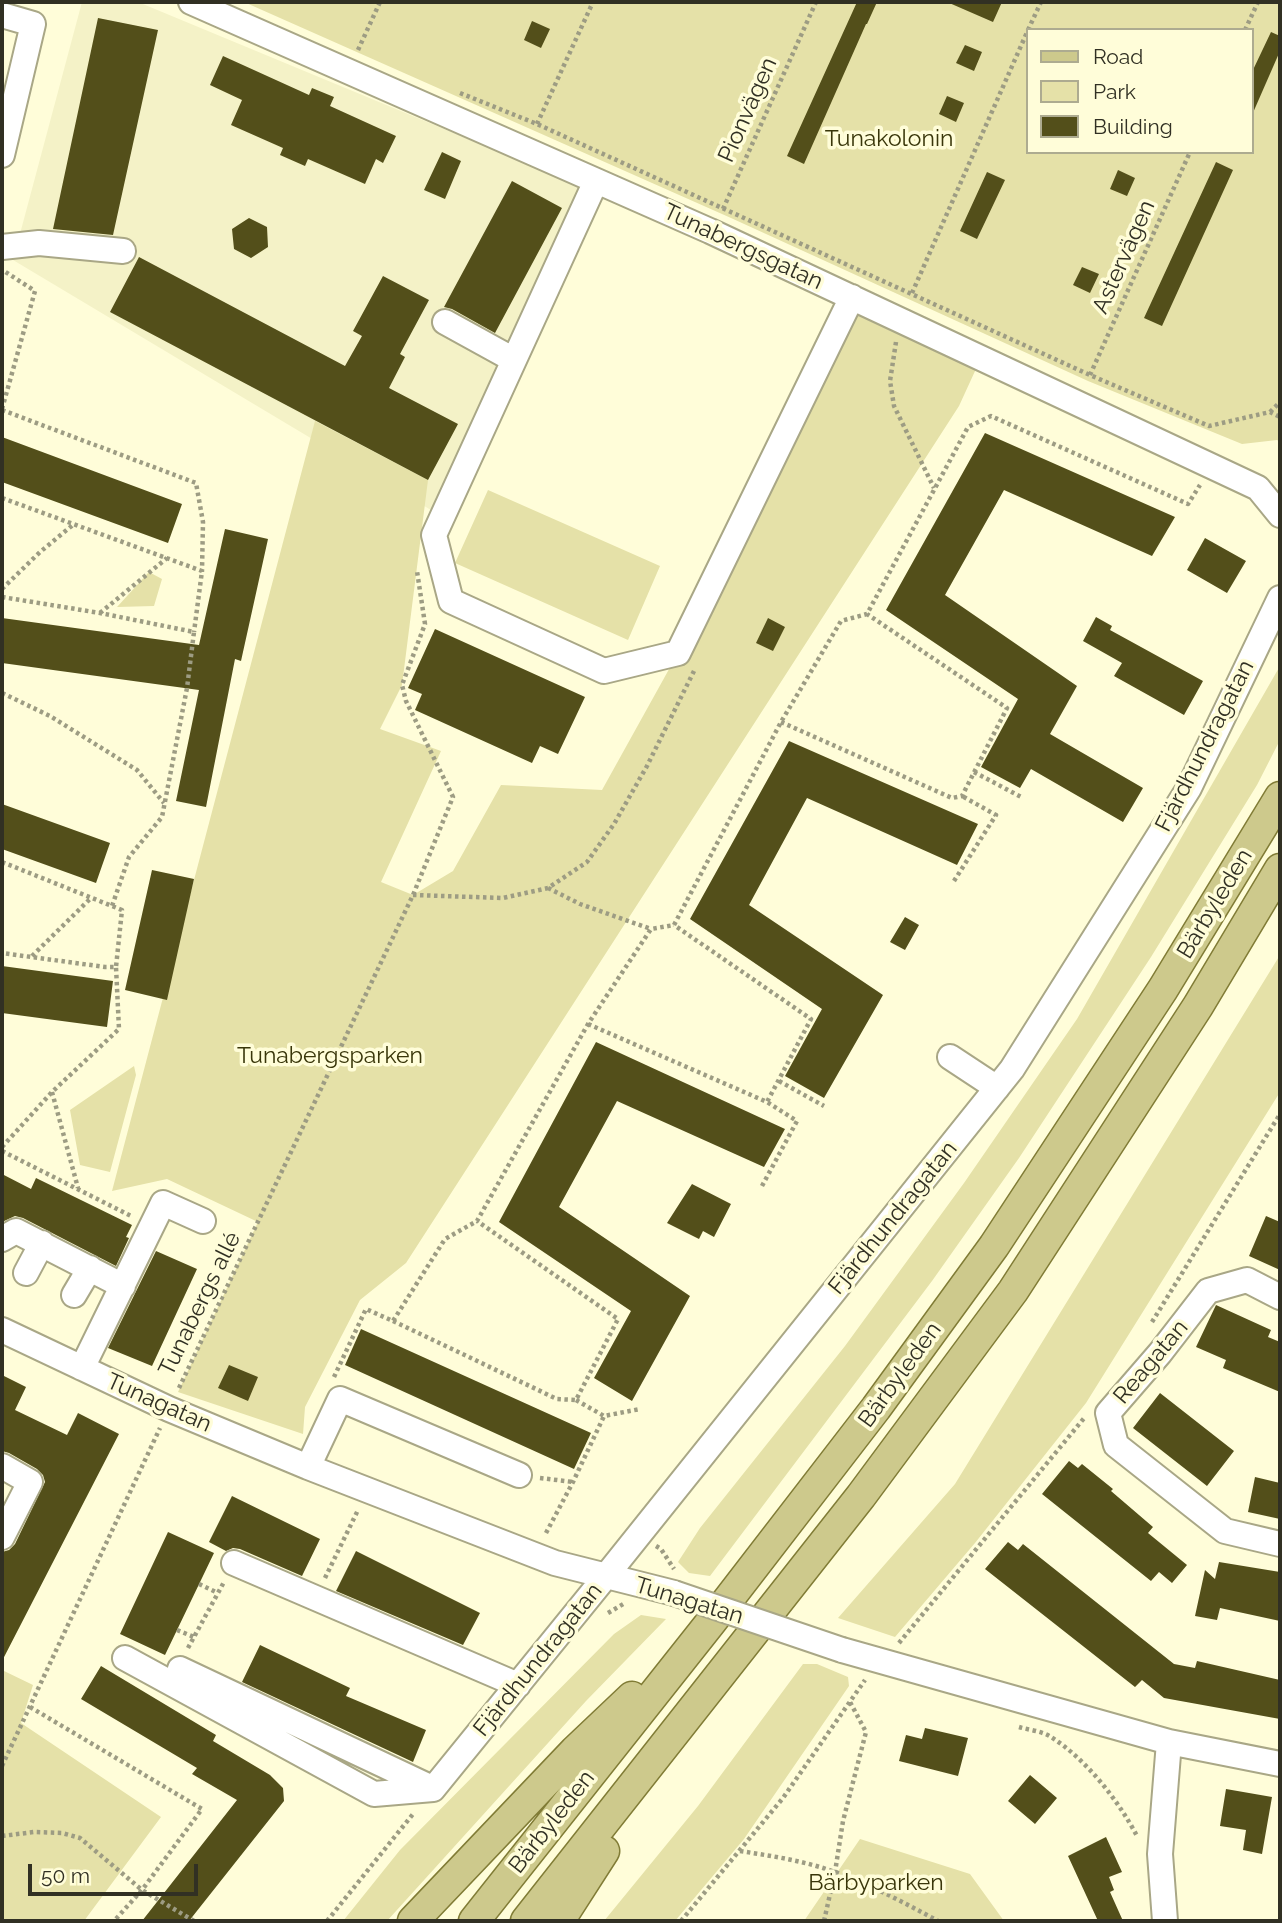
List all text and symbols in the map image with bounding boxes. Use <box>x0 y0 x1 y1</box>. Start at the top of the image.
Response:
legend <box>1026 28 1254 154</box>
text: Road <box>1093 44 1143 69</box>
street label: Pionvägen <box>713 53 783 167</box>
text: Park <box>1093 79 1136 104</box>
text: Building <box>1093 114 1173 139</box>
park label: Tunakolonin <box>825 125 953 153</box>
street label: Astervägen <box>1087 196 1161 318</box>
street label: Tunabergsgatan <box>659 198 827 296</box>
street label: Fjärdhundragatan <box>1150 656 1260 836</box>
street label: Bärbyleden <box>1171 844 1259 964</box>
park label: Tunabergsparken <box>237 1042 423 1070</box>
street label: Fjärdhundragatan <box>823 1136 963 1300</box>
street label: Tunabergs allé <box>153 1227 247 1381</box>
street label: Reagatan <box>1108 1314 1194 1410</box>
street label: Bärbyleden <box>853 1317 947 1433</box>
street label: Tunagatan <box>102 1368 216 1438</box>
street label: Tunagatan <box>631 1571 747 1631</box>
street label: Fjärdhundragatan <box>468 1578 608 1742</box>
street label: Bärbyleden <box>503 1765 601 1879</box>
scale bar <box>32 1850 201 1894</box>
text: 50 m <box>41 1863 90 1888</box>
park label: Bärbyparken <box>808 1869 944 1897</box>

